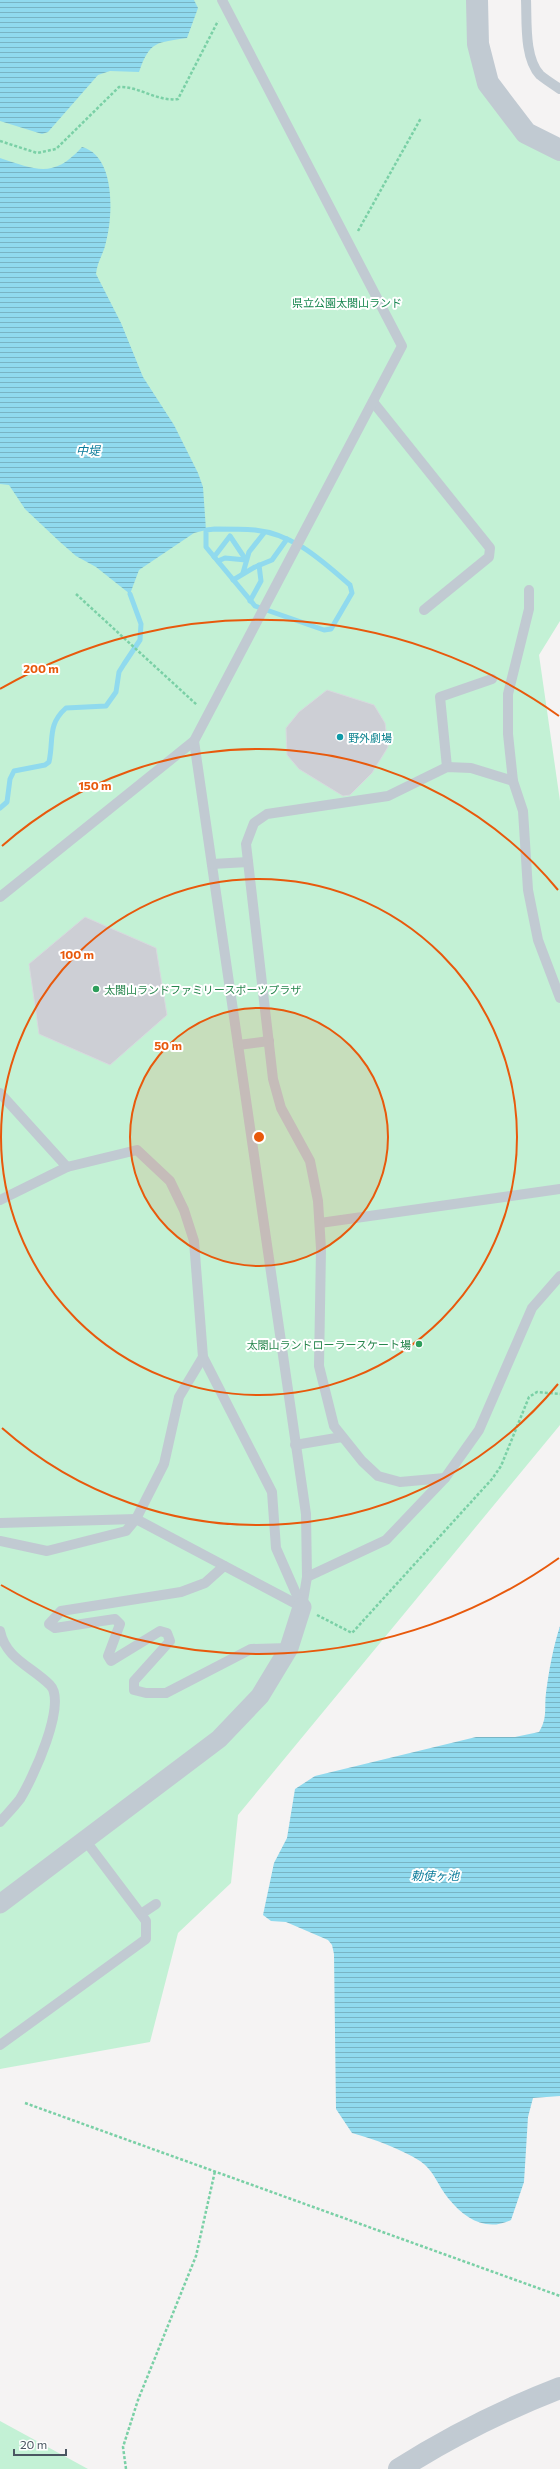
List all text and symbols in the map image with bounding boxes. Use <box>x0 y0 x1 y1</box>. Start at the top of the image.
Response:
park label: 県立公園太閤山ランド <box>292 296 402 309</box>
water label: 中堤 <box>76 443 102 457</box>
text: 200 m <box>23 661 59 675</box>
place label: 野外劇場 <box>348 731 392 744</box>
marker: 野外劇場 <box>335 732 345 742</box>
text: 150 m <box>78 778 112 792</box>
text: 100 m <box>60 947 94 961</box>
place label: 太閤山ランドファミリースポーツプラザ <box>104 983 301 996</box>
marker: 太閤山ランドファミリースポーツプラザ <box>91 984 101 994</box>
text: 50 m <box>154 1038 182 1052</box>
centre of rings <box>252 1130 266 1144</box>
place label: 太閤山ランドローラースケート場 <box>247 1338 411 1351</box>
marker: 太閤山ランドローラースケート場 <box>414 1339 424 1349</box>
water label: 勅使ヶ池 <box>411 1868 460 1882</box>
scale bar <box>14 2431 66 2457</box>
text: 20 m <box>20 2437 47 2451</box>

